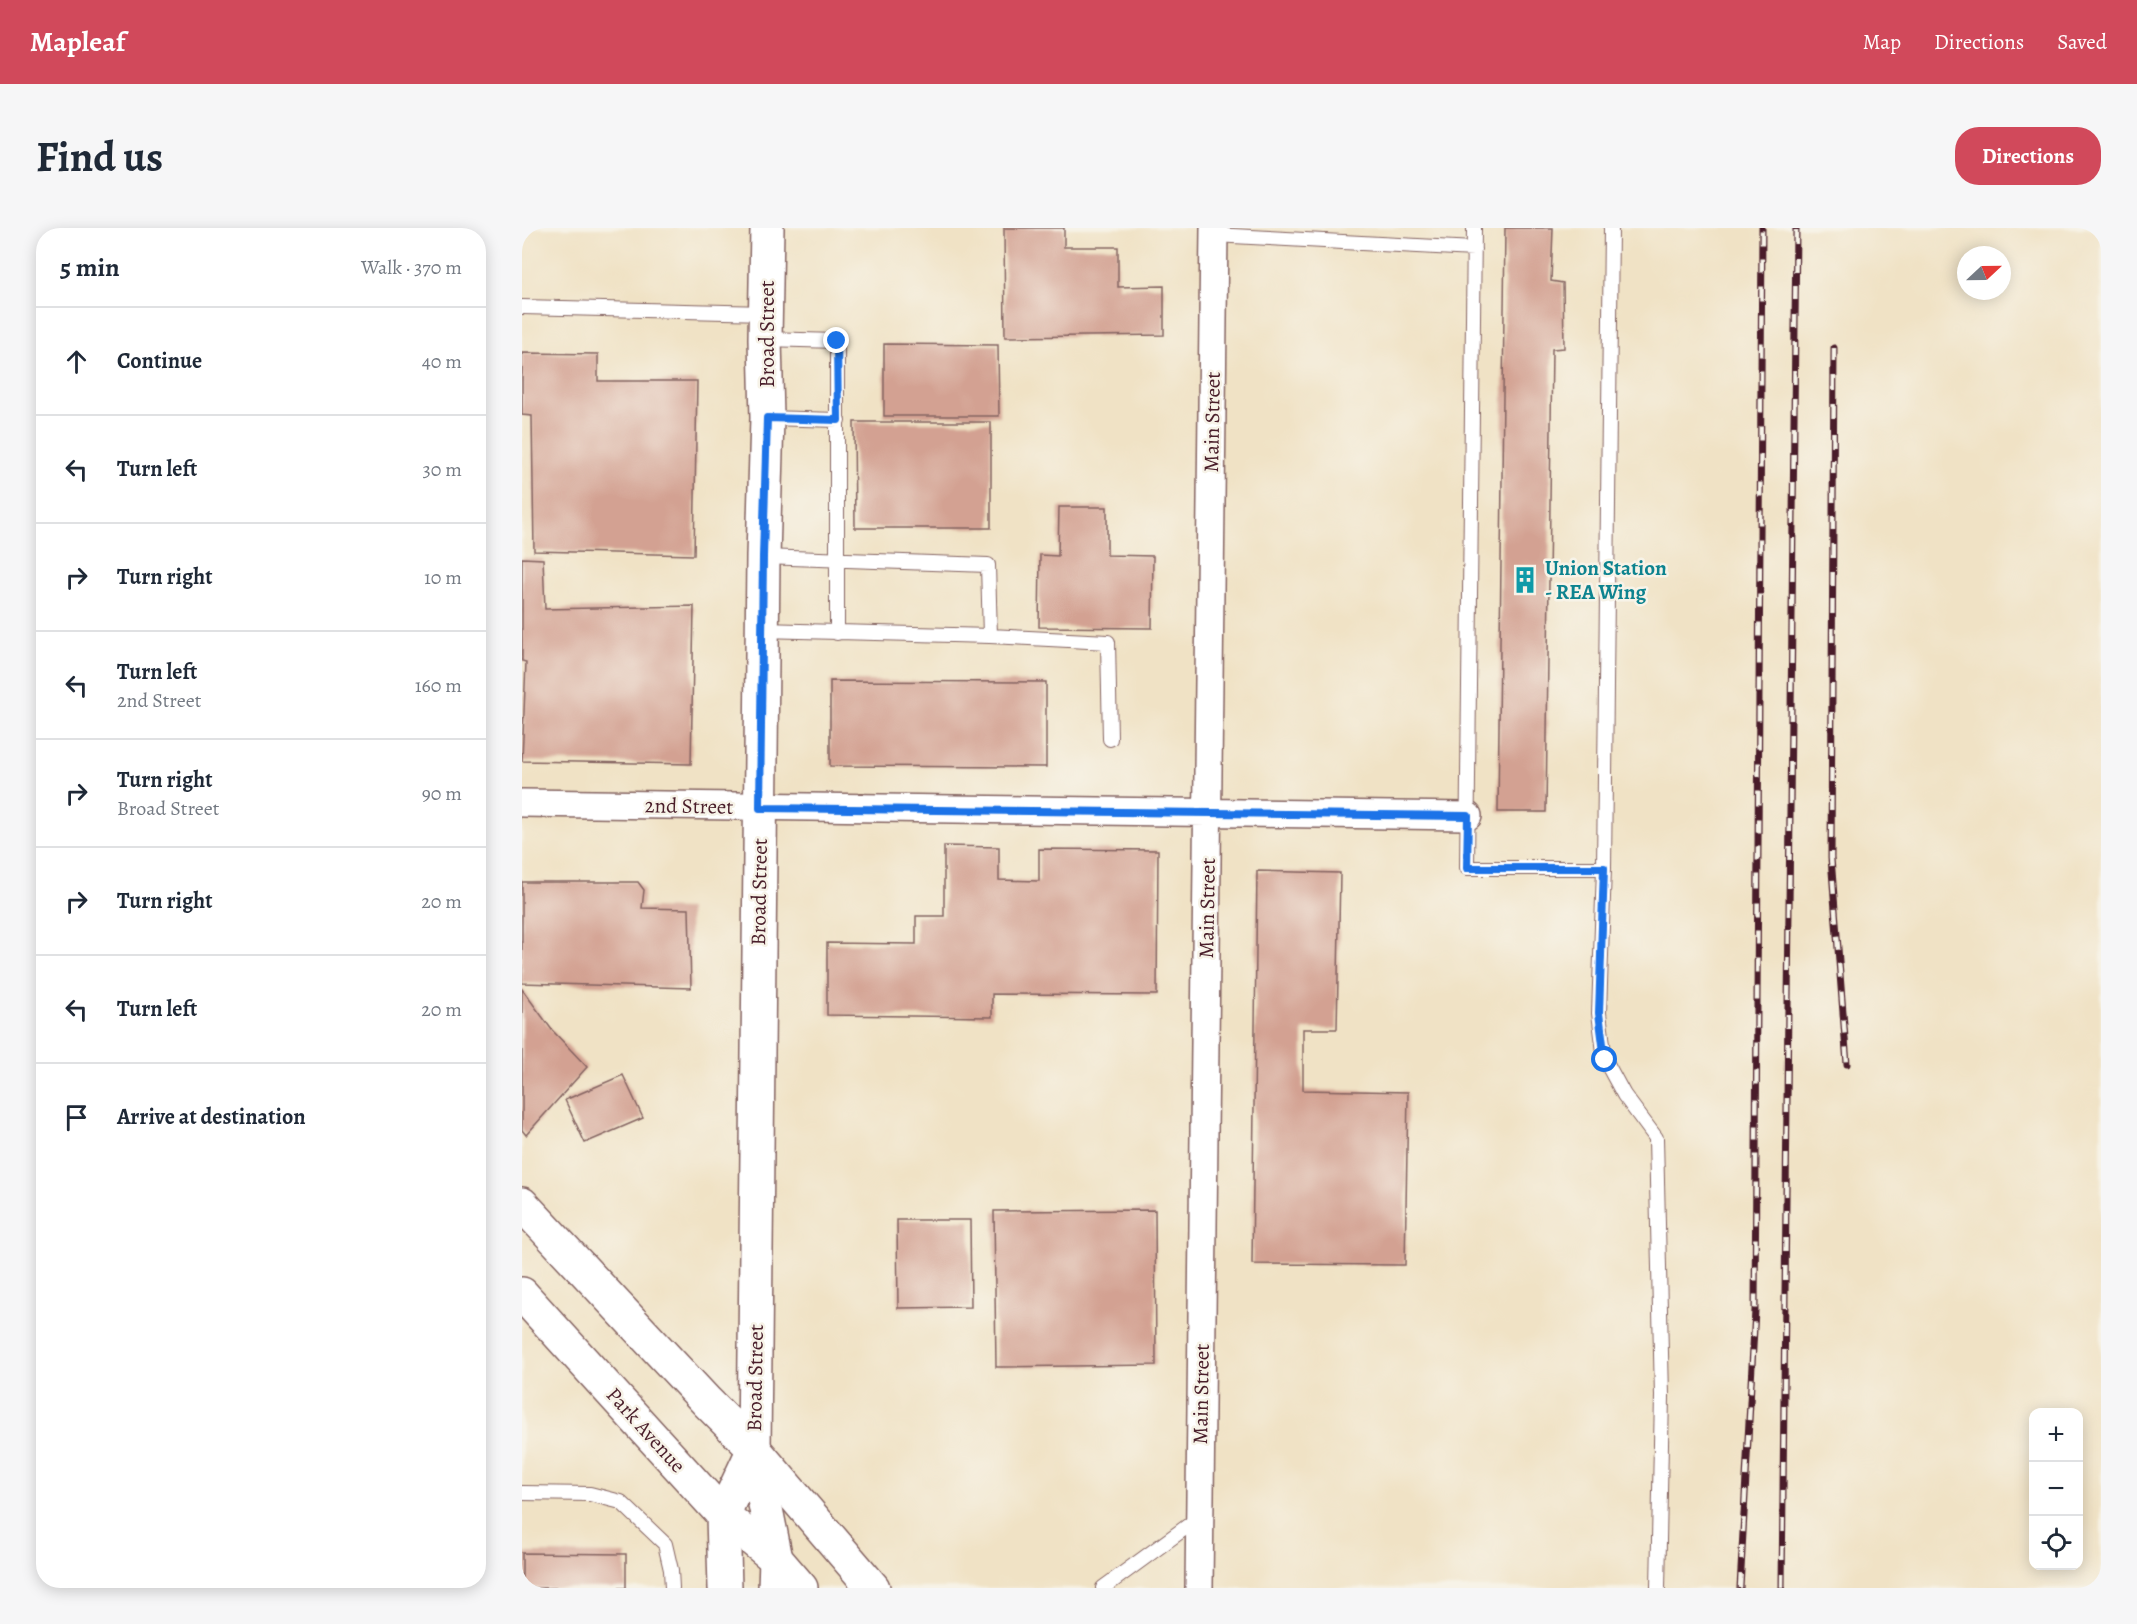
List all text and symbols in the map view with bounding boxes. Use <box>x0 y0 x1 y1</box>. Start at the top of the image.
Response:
text: Mapleaf <box>30 23 125 61</box>
text: Map <box>1863 28 1901 56</box>
text: Directions <box>1934 28 2024 56</box>
text: Saved <box>2057 28 2107 56</box>
button: Directions <box>1955 127 2101 185</box>
text: Find us <box>36 128 163 185</box>
north arrow <box>1957 246 2011 300</box>
text: 5 min <box>60 250 120 285</box>
text: Walk · 370 m <box>361 254 462 281</box>
street label: Broad Street <box>753 280 781 388</box>
route end <box>823 327 849 353</box>
icon: ahead <box>60 345 93 378</box>
text: Continue <box>117 346 202 376</box>
text: 40 m <box>422 348 462 375</box>
street label: Main Street <box>1197 371 1227 473</box>
icon: left <box>60 453 93 486</box>
text: Turn left <box>117 454 197 484</box>
text: 30 m <box>422 456 462 483</box>
place label: Union Station - REA Wing <box>1545 554 1667 606</box>
icon: right <box>60 561 93 594</box>
text: Turn right <box>117 562 213 592</box>
text: 10 m <box>424 564 462 591</box>
building icon: Union Station - REA Wing <box>1510 565 1540 595</box>
text: Turn left <box>117 657 197 687</box>
icon: left <box>60 669 93 702</box>
text: 160 m <box>415 672 462 699</box>
text: 2nd Street <box>117 687 201 714</box>
text: Turn right <box>117 765 213 795</box>
icon: right <box>60 777 93 810</box>
text: 90 m <box>422 780 462 807</box>
street label: 2nd Street <box>644 791 734 821</box>
text: Broad Street <box>117 795 219 822</box>
street label: Broad Street <box>744 838 774 946</box>
street label: Main Street <box>1192 857 1222 959</box>
icon: right <box>60 885 93 918</box>
text: Turn right <box>117 886 213 916</box>
text: 20 m <box>421 888 462 915</box>
icon: left <box>60 993 93 1026</box>
text: Turn left <box>117 994 197 1024</box>
text: 20 m <box>421 996 462 1023</box>
route start <box>1591 1046 1617 1072</box>
icon: arrive <box>60 1101 93 1134</box>
text: Arrive at destination <box>117 1102 306 1132</box>
street label: Broad Street <box>740 1324 770 1432</box>
street label: Main Street <box>1186 1343 1216 1445</box>
street label: Park Avenue <box>600 1381 692 1479</box>
map controls <box>2029 1408 2083 1570</box>
button: + <box>2029 1408 2083 1462</box>
button: − <box>2029 1462 2083 1516</box>
button: locate <box>2029 1516 2083 1570</box>

